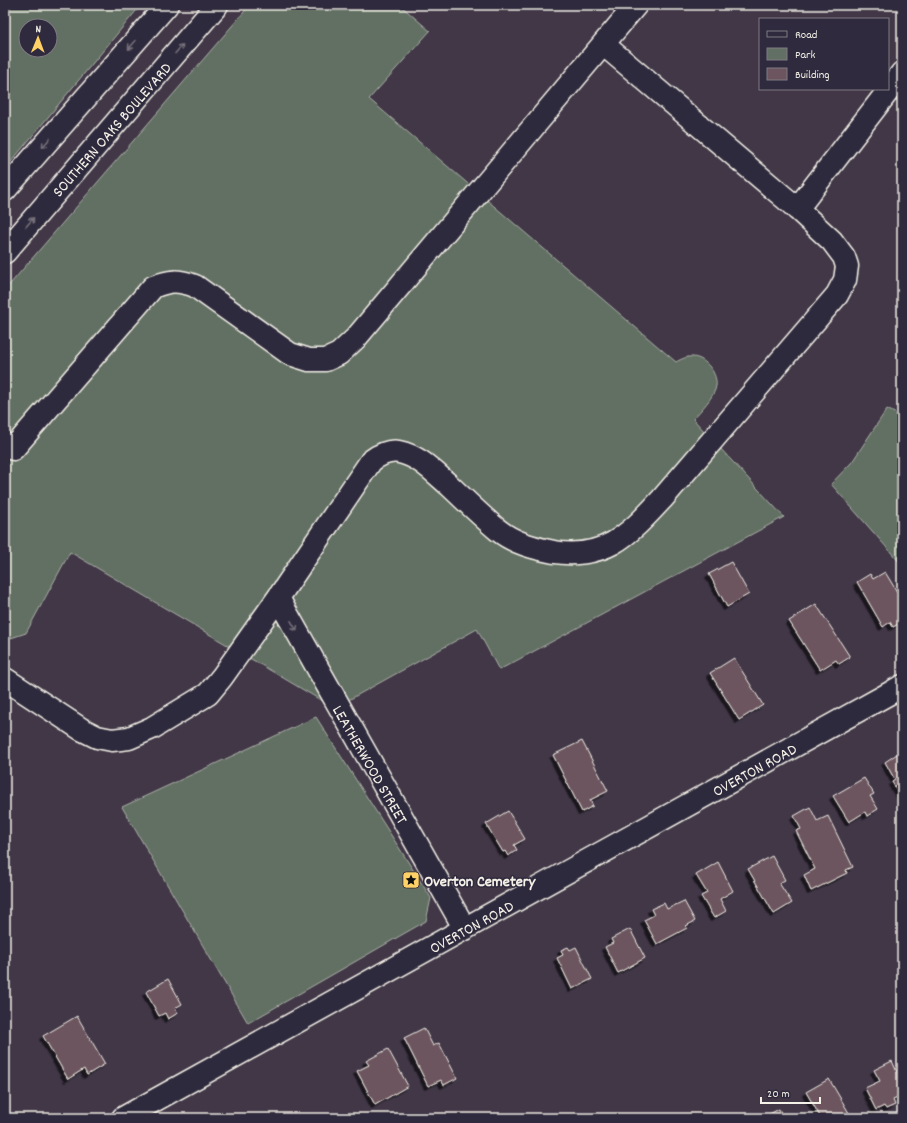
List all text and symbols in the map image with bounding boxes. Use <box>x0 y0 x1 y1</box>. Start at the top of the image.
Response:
north arrow <box>18 18 58 58</box>
legend <box>759 18 889 90</box>
text: N <box>35 22 42 38</box>
text: Road <box>795 27 817 44</box>
one-way arrow <box>127 40 137 50</box>
one-way arrow <box>174 44 183 55</box>
text: Park <box>795 47 816 64</box>
street label: SOUTHERN OAKS BOULEVARD <box>48 58 178 203</box>
text: Building <box>795 67 830 84</box>
one-way arrow <box>42 138 51 148</box>
one-way arrow <box>26 217 35 228</box>
one-way arrow <box>290 620 298 632</box>
street label: LEATHERWOOD STREET <box>325 702 413 829</box>
street label: OVERTON ROAD <box>709 739 801 804</box>
place icon: Overton Cemetery <box>401 870 421 890</box>
place label: Overton Cemetery <box>424 871 537 894</box>
street label: OVERTON ROAD <box>426 896 518 961</box>
scale bar <box>761 1079 820 1105</box>
text: 20 m <box>767 1086 790 1103</box>

